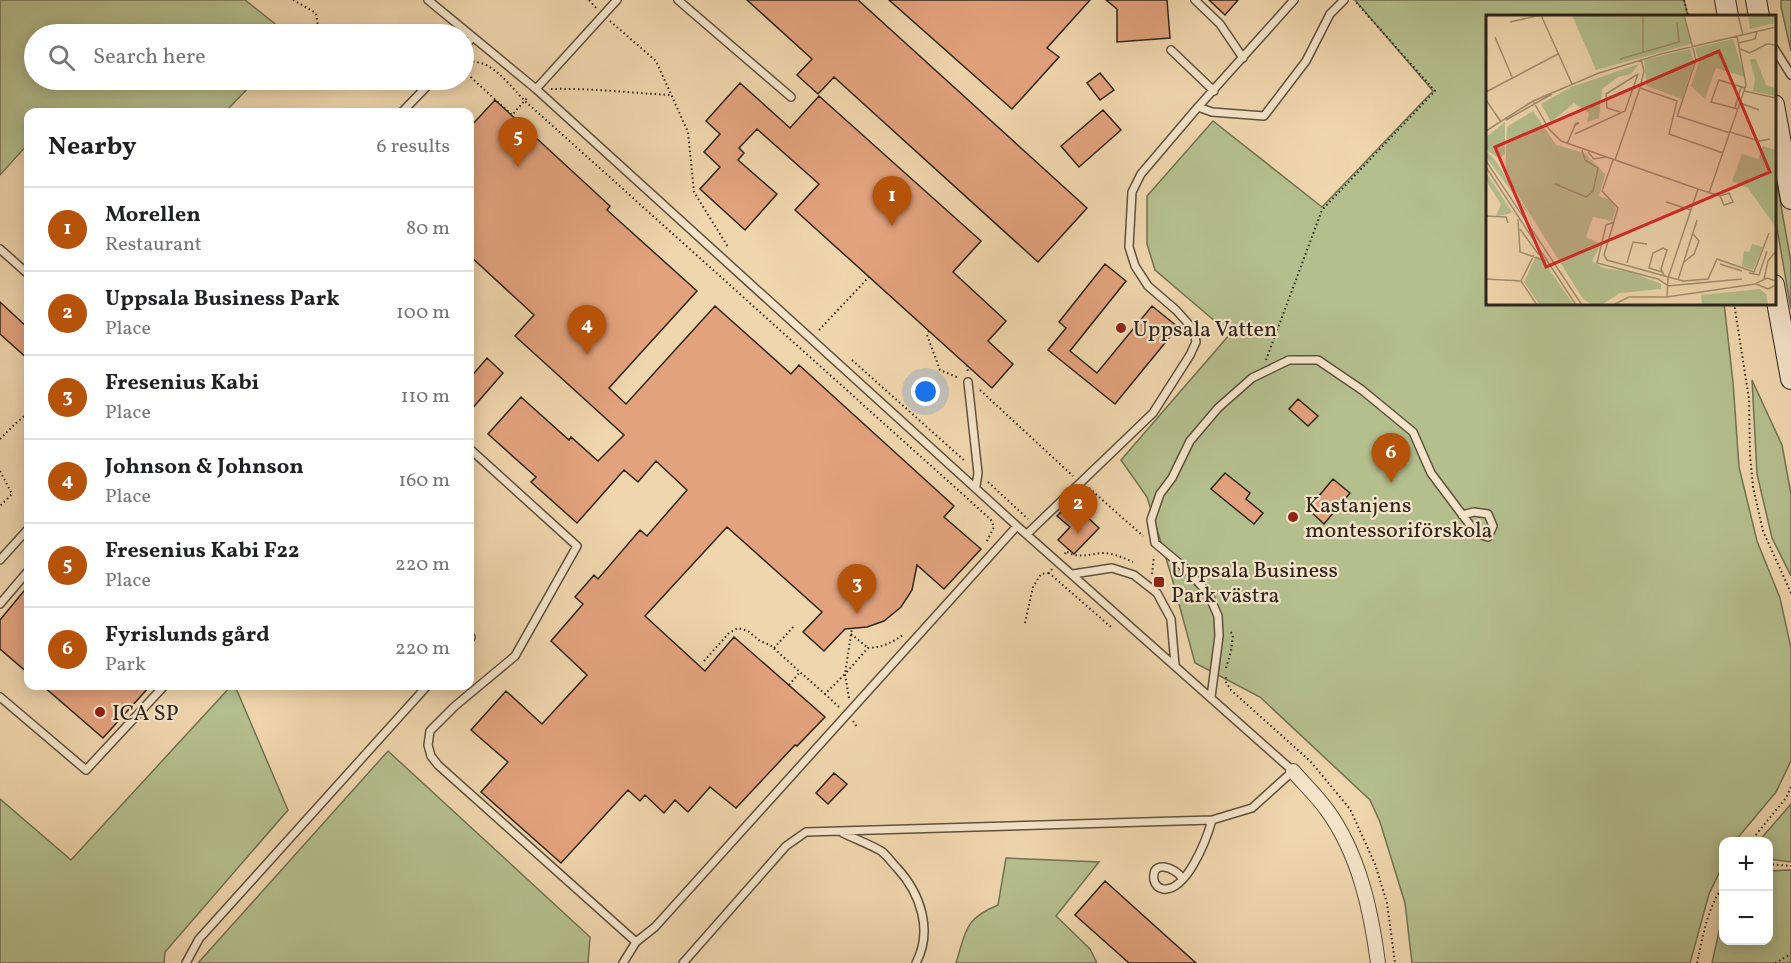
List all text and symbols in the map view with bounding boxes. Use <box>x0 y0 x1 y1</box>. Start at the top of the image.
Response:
inset map <box>1486 15 1776 304</box>
search box <box>24 24 474 90</box>
icon: search <box>45 41 78 74</box>
text: Search here <box>93 42 206 73</box>
pin: 5 <box>498 118 538 167</box>
text: Nearby <box>48 129 137 165</box>
text: 6 results <box>377 133 450 161</box>
pin: 1 <box>872 176 912 226</box>
text: Morellen <box>105 200 201 231</box>
text: 1 <box>63 215 72 243</box>
text: 80 m <box>406 215 450 243</box>
text: Restaurant <box>105 231 202 259</box>
text: Uppsala Business Park <box>105 284 340 315</box>
text: 2 <box>62 299 73 327</box>
text: 100 m <box>396 299 450 327</box>
pin: 4 <box>568 306 606 355</box>
text: Place <box>105 315 151 343</box>
place label: Uppsala Vatten <box>1133 315 1277 346</box>
marker: Uppsala Vatten <box>1114 321 1128 335</box>
text: Fresenius Kabi <box>105 368 259 399</box>
your location <box>911 377 940 406</box>
text: 3 <box>62 383 73 411</box>
text: 110 m <box>401 383 450 411</box>
text: Place <box>105 399 151 427</box>
pin: 6 <box>1372 434 1410 483</box>
text: Johnson & Johnson <box>105 452 304 483</box>
text: 4 <box>61 467 74 495</box>
text: 160 m <box>398 467 450 495</box>
text: Place <box>105 483 151 511</box>
pin: 2 <box>1058 484 1098 534</box>
place label: Kastanjens montessoriförskola <box>1305 491 1493 547</box>
marker: Kastanjens montessoriförskola <box>1286 510 1300 524</box>
text: Fresenius Kabi F22 <box>105 536 300 567</box>
text: 5 <box>63 551 72 579</box>
text: 220 m <box>395 551 450 579</box>
place label: Uppsala Business Park västra <box>1171 556 1338 612</box>
pin: 3 <box>838 564 876 614</box>
text: Place <box>105 567 151 595</box>
marker: Uppsala Business Park västra <box>1152 575 1166 589</box>
text: Fyrislunds gård <box>105 620 270 651</box>
text: 6 <box>62 635 73 663</box>
text: 220 m <box>395 635 450 663</box>
text: Park <box>105 651 146 679</box>
place label: ICA SP <box>112 699 179 730</box>
marker: ICA SP <box>93 705 107 719</box>
map controls <box>1719 837 1773 945</box>
button: + <box>1719 837 1773 891</box>
button: − <box>1719 891 1773 945</box>

